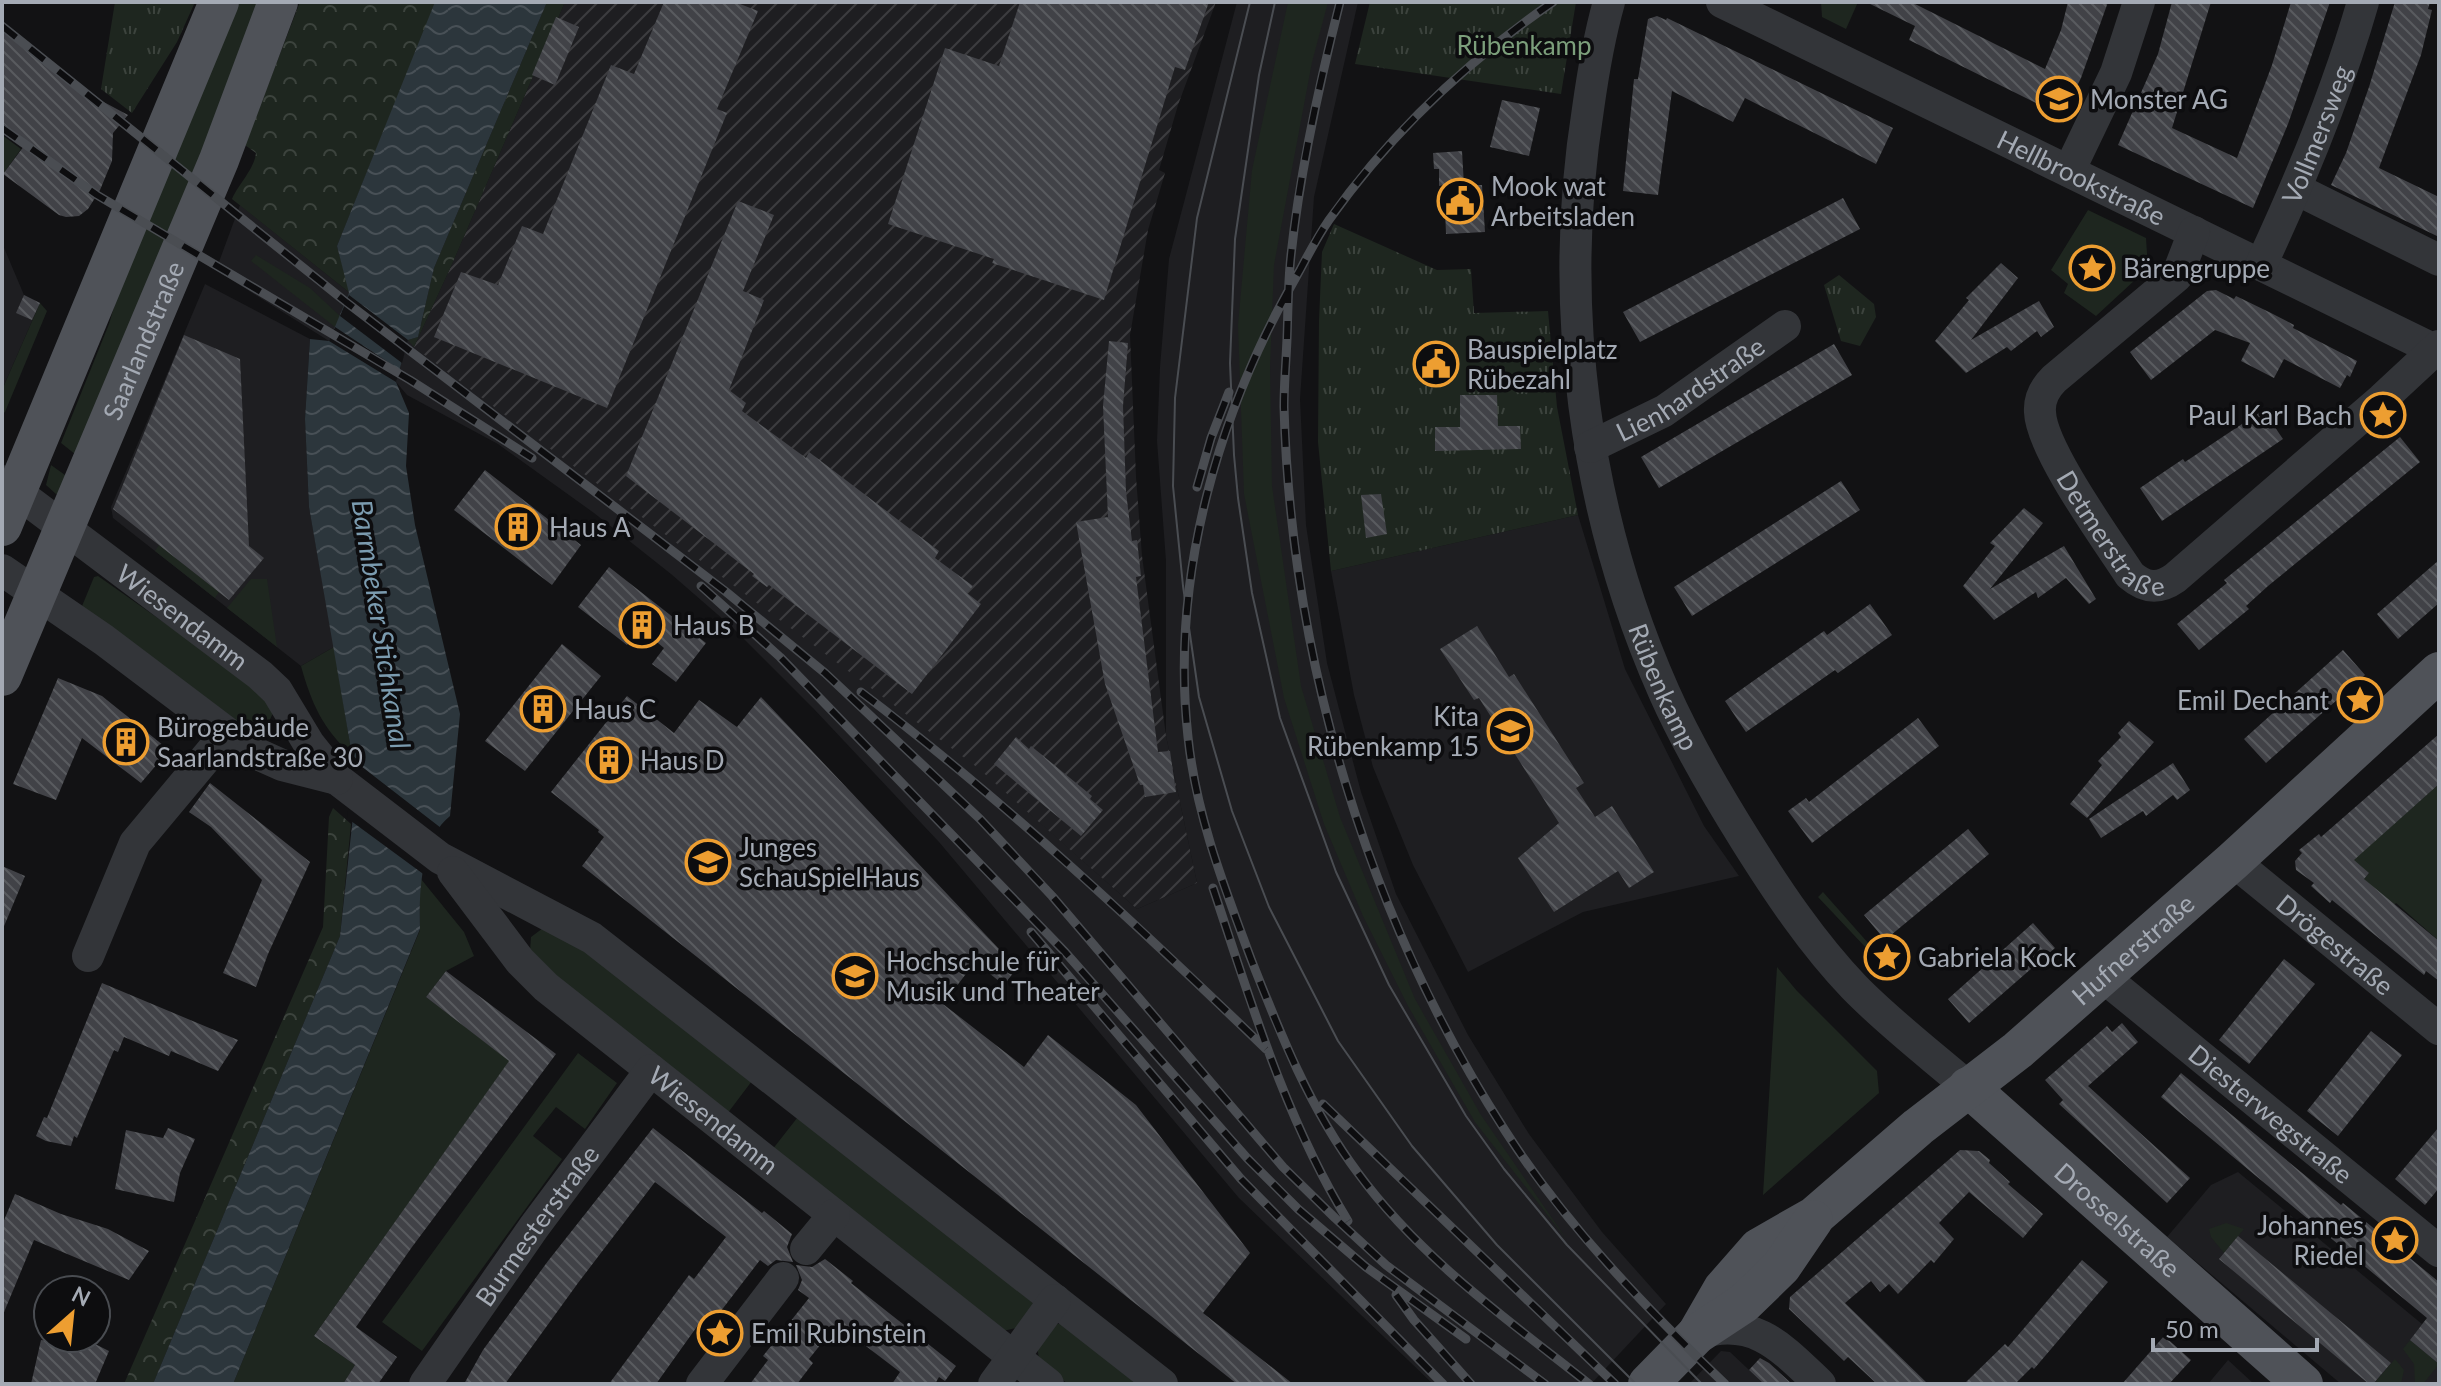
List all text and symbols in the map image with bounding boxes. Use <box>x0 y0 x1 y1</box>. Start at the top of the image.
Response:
park label: Rübenkamp <box>1456 29 1592 61</box>
street label: Vollmersweg <box>2275 61 2358 208</box>
school or university icon: Monster AG <box>2035 75 2083 123</box>
place label: Monster AG <box>2090 83 2228 115</box>
street label: Hellbrookstraße <box>1992 123 2171 232</box>
place label: Mook wat Arbeitsladen <box>1491 170 1635 232</box>
public building icon: Mook wat Arbeitsladen <box>1436 177 1484 225</box>
place icon: Bärengruppe <box>2068 244 2116 292</box>
place label: Bärengruppe <box>2123 252 2270 284</box>
street label: Saarlandstraße <box>96 256 191 425</box>
street label: Lienhardstraße <box>1611 330 1771 448</box>
place label: Bauspielplatz Rübezahl <box>1467 333 1618 395</box>
public building icon: Bauspielplatz Rübezahl <box>1412 340 1460 388</box>
place icon: Paul Karl Bach <box>2359 391 2407 439</box>
place label: Paul Karl Bach <box>2188 399 2352 431</box>
street label: Detmerstraße <box>2050 465 2166 603</box>
water label: Barmbeker Stichkanal <box>346 497 418 751</box>
building icon: Haus A <box>494 503 542 551</box>
place label: Haus A <box>549 511 631 543</box>
street label: Wiesendamm <box>110 557 255 677</box>
building icon: Haus B <box>618 601 666 649</box>
place label: Haus B <box>673 609 755 641</box>
street label: Rübenkamp <box>1622 619 1706 756</box>
place icon: Emil Dechant <box>2336 676 2384 724</box>
place label: Emil Dechant <box>2177 684 2330 716</box>
building icon: Haus C <box>519 685 567 733</box>
place label: Haus C <box>574 693 656 725</box>
place label: Kita Rübenkamp 15 <box>1307 700 1479 762</box>
school or university icon: Kita Rübenkamp 15 <box>1486 707 1534 755</box>
place label: Bürogebäude Saarlandstraße 30 <box>157 711 363 773</box>
building icon: Bürogebäude Saarlandstraße 30 <box>102 718 150 766</box>
building icon: Haus D <box>585 736 633 784</box>
place label: Haus D <box>640 744 725 776</box>
place label: Junges SchauSpielHaus <box>739 831 920 893</box>
school or university icon: Junges SchauSpielHaus <box>684 838 732 886</box>
street label: Hufnerstraße <box>2065 887 2200 1012</box>
street label: Drögestraße <box>2270 887 2400 1002</box>
place icon: Gabriela Kock <box>1863 933 1911 981</box>
place label: Gabriela Kock <box>1918 941 2077 973</box>
place label: Hochschule für Musik und Theater <box>886 945 1100 1007</box>
school or university icon: Hochschule für Musik und Theater <box>831 952 879 1000</box>
street label: Diesterwegstraße <box>2182 1037 2359 1190</box>
street label: Wiesendamm <box>642 1059 785 1181</box>
street label: Burmesterstraße <box>468 1139 606 1312</box>
street label: Drosselstraße <box>2048 1156 2187 1284</box>
place label: Johannes Riedel <box>2257 1209 2364 1271</box>
place icon: Johannes Riedel <box>2371 1216 2419 1264</box>
north arrow <box>32 1274 112 1354</box>
text: N <box>68 1280 95 1312</box>
scale bar <box>2153 1302 2317 1352</box>
place icon: Emil Rubinstein <box>696 1309 744 1357</box>
text: 50 m <box>2165 1314 2219 1343</box>
place label: Emil Rubinstein <box>751 1317 927 1349</box>

